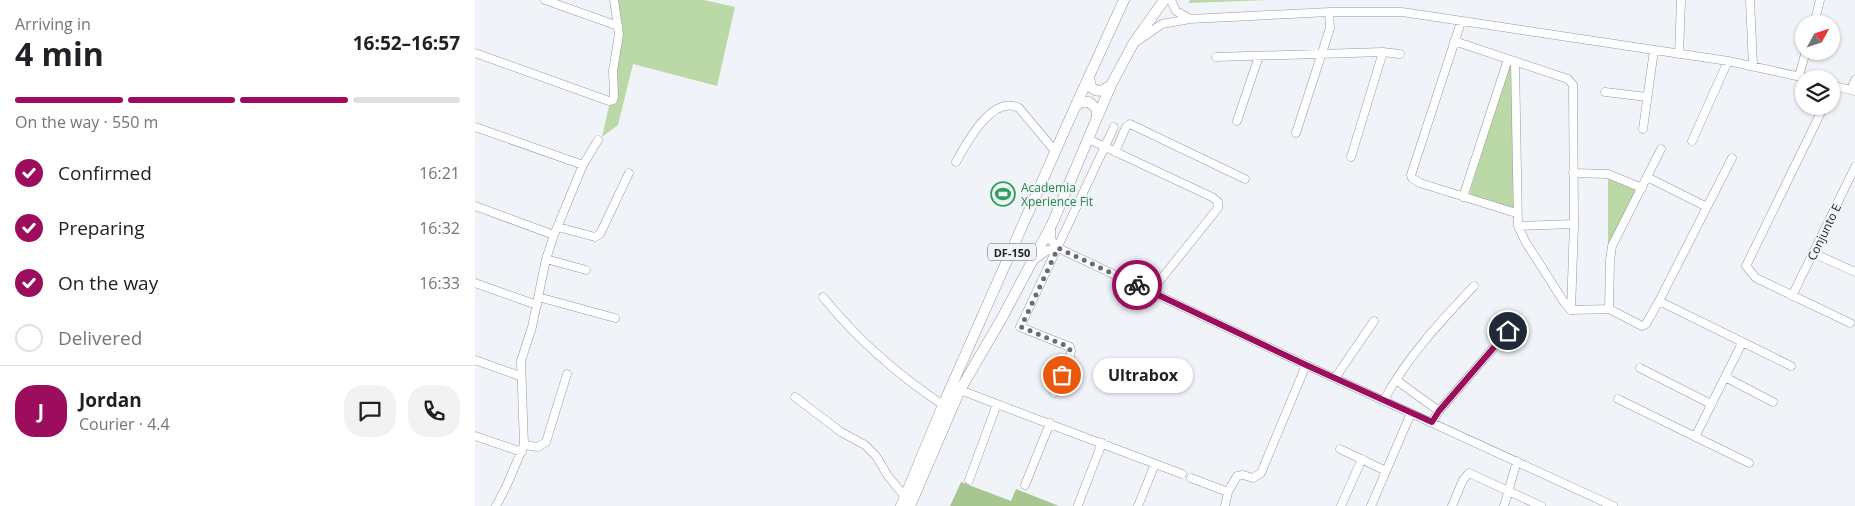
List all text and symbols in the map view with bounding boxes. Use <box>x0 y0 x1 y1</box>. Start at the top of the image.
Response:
text: Arriving in <box>15 13 91 35</box>
north arrow <box>1795 15 1840 60</box>
map controls <box>1795 15 1840 115</box>
text: 16:52–16:57 <box>353 30 460 56</box>
text: 4 min <box>15 32 104 75</box>
button: layers <box>1795 70 1840 115</box>
text: On the way · 550 m <box>15 111 158 133</box>
icon: check <box>15 159 43 187</box>
text: Confirmed <box>58 160 152 186</box>
text: 16:21 <box>419 162 460 184</box>
place label: Academia Xperience Fit <box>1021 179 1093 210</box>
sports icon: Academia Xperience Fit <box>990 181 1016 207</box>
street label: Conjunto E <box>1803 201 1845 263</box>
icon: check <box>15 214 43 242</box>
text: Preparing <box>58 215 145 241</box>
text: 16:32 <box>419 217 460 239</box>
road number: DF-150 <box>988 243 1036 260</box>
courier <box>1112 260 1162 310</box>
icon: check <box>15 269 43 297</box>
text: On the way <box>58 270 158 296</box>
icon: bike <box>1123 271 1151 299</box>
text: 16:33 <box>419 272 460 294</box>
pin <box>1487 310 1529 352</box>
icon: home <box>1494 317 1522 345</box>
text: Delivered <box>58 325 142 351</box>
pin <box>1041 354 1083 396</box>
callout: Ultrabox <box>1092 358 1192 392</box>
icon: bag <box>1048 361 1076 389</box>
text: Ultrabox <box>1108 364 1178 386</box>
button: chat <box>344 385 396 437</box>
button: phone <box>408 385 460 437</box>
text: Jordan <box>79 387 142 413</box>
text: J <box>38 398 44 424</box>
text: Courier · 4.4 <box>79 413 170 435</box>

